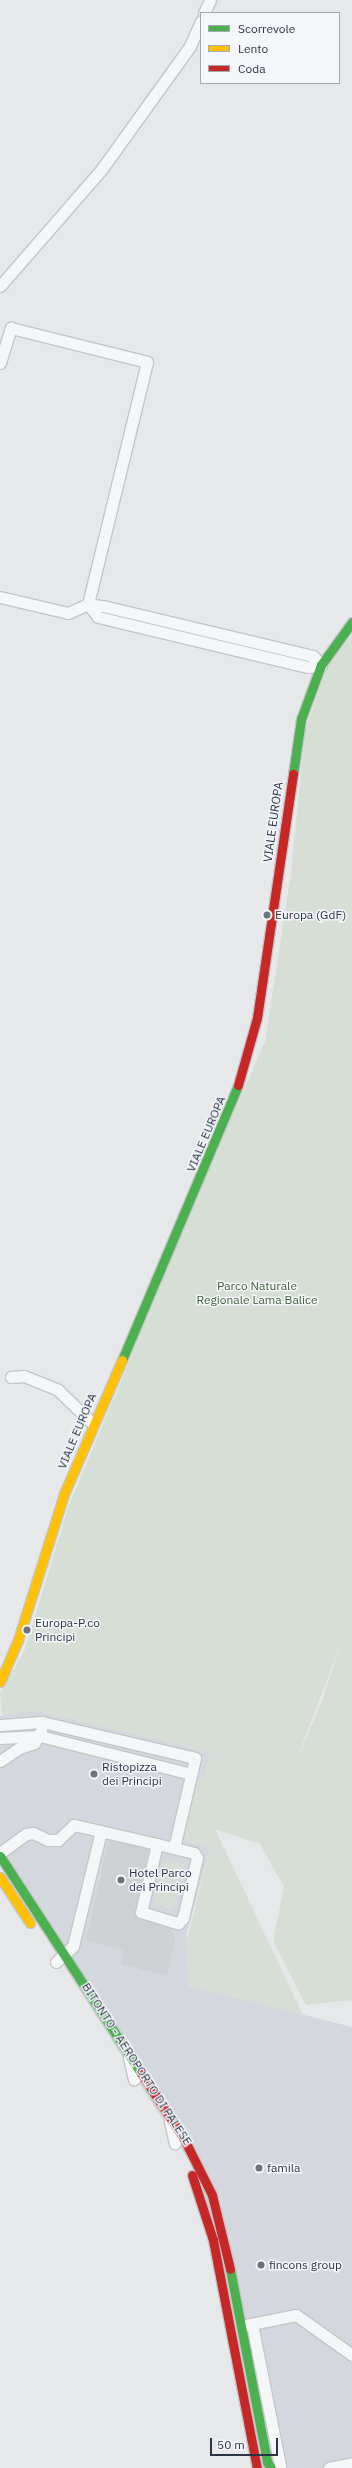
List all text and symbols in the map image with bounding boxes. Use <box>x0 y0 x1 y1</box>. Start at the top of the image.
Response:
legend <box>200 12 340 84</box>
text: Scorrevole <box>238 21 295 36</box>
text: Lento <box>238 41 268 56</box>
text: Coda <box>238 61 266 76</box>
street label: VIALE EUROPA <box>260 781 286 863</box>
place label: Europa (GdF) <box>275 908 346 922</box>
marker: Europa (GdF) <box>262 910 272 920</box>
street label: VIALE EUROPA <box>183 1094 229 1174</box>
park label: Parco Naturale Regionale Lama Balice <box>196 1279 318 1307</box>
street label: VIALE EUROPA <box>54 1391 100 1471</box>
place label: Europa-P.co Principi <box>35 1616 100 1644</box>
marker: Europa-P.co Principi <box>22 1625 32 1635</box>
place label: Ristopizza dei Principi <box>102 1760 162 1788</box>
marker: Ristopizza dei Principi <box>89 1769 99 1779</box>
place label: Hotel Parco dei Principi <box>129 1866 192 1894</box>
marker: Hotel Parco dei Principi <box>116 1875 126 1885</box>
street label: BITONTO - AEROPORTO DI PALESE <box>79 1980 195 2148</box>
place label: famila <box>267 2161 300 2175</box>
marker: famila <box>254 2163 264 2173</box>
place label: fincons group <box>269 2258 342 2272</box>
marker: fincons group <box>256 2260 266 2270</box>
scale bar <box>212 2430 280 2456</box>
text: 50 m <box>217 2437 245 2452</box>

